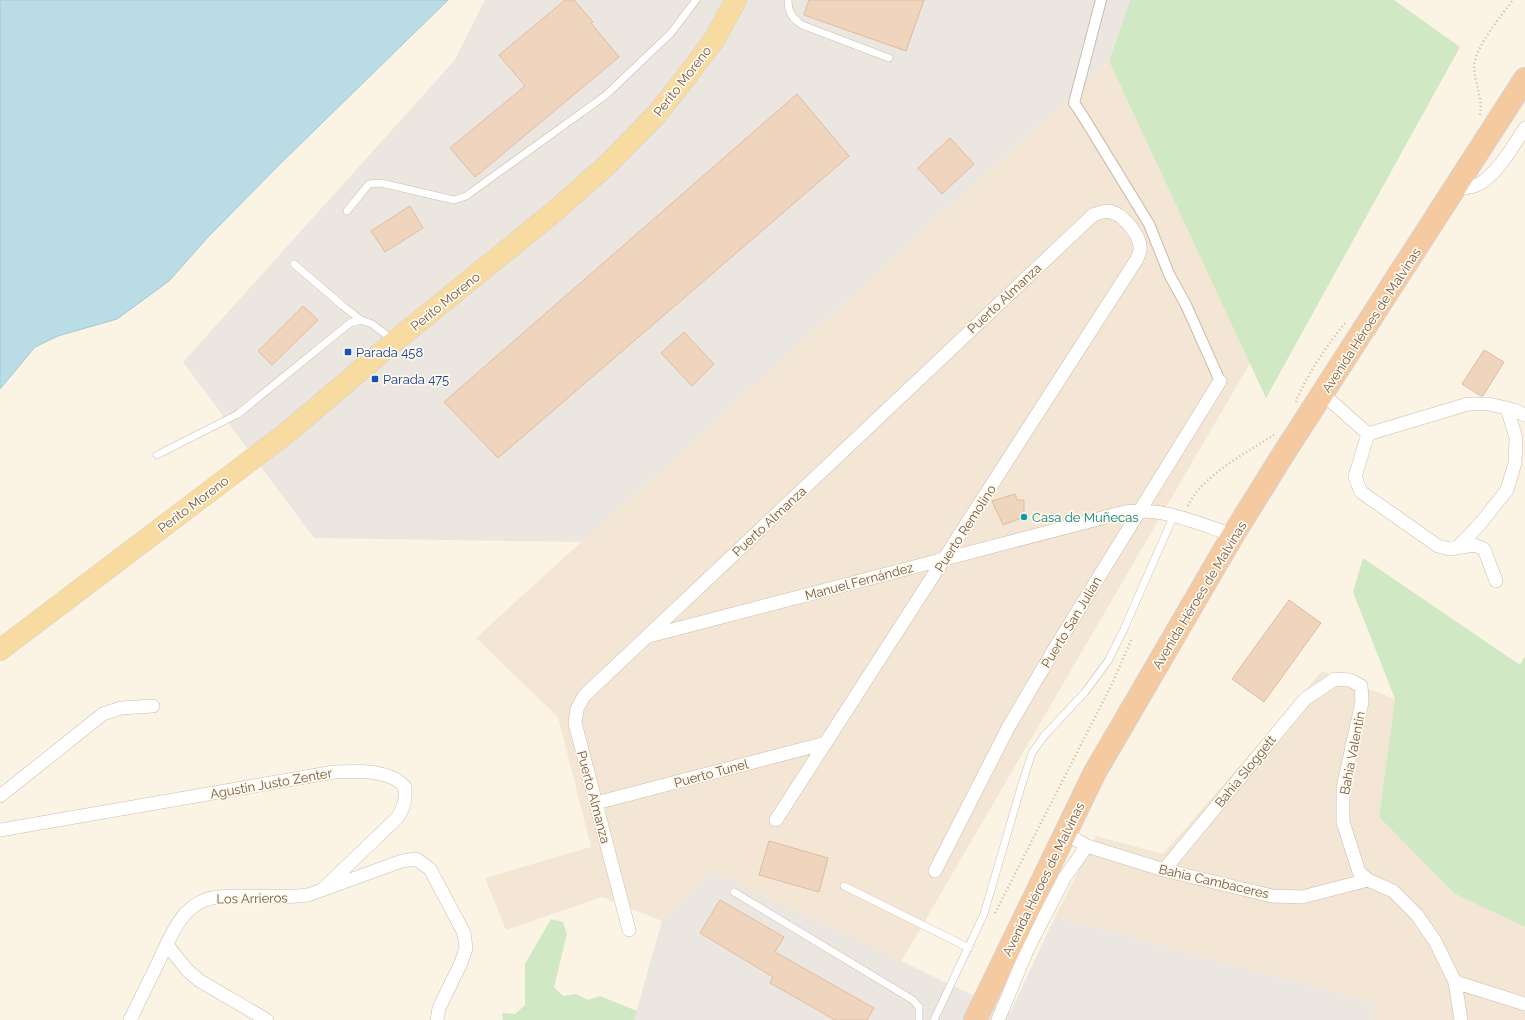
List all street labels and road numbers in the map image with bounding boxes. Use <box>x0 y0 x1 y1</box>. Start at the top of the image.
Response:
street label: Perito Moreno <box>650 43 715 119</box>
street label: Avenida Héroes de Malvinas <box>1319 245 1424 395</box>
street label: Puerto Almanza <box>964 260 1044 336</box>
street label: Perito Moreno <box>408 269 483 334</box>
street label: Perito Moreno <box>155 473 232 536</box>
street label: Puerto Remolino <box>932 482 999 575</box>
street label: Puerto Almanza <box>729 483 809 559</box>
street label: Avenida Héroes de Malvinas <box>1149 519 1250 672</box>
street label: Manuel Fernández <box>803 560 915 603</box>
street label: Puerto San Julian <box>1038 574 1105 671</box>
street label: Bahia Valentin <box>1337 710 1368 796</box>
street label: Bahia Sloggett <box>1212 732 1279 810</box>
street label: Puerto Almanza <box>574 749 613 845</box>
street label: Puerto Tunel <box>672 756 750 791</box>
street label: Agustin Justo Zenter <box>209 765 334 802</box>
street label: Avenida Héroes de Malvinas <box>1000 800 1087 959</box>
street label: Bahia Cambaceres <box>1157 862 1270 901</box>
street label: Los Arrieros <box>216 890 288 907</box>

